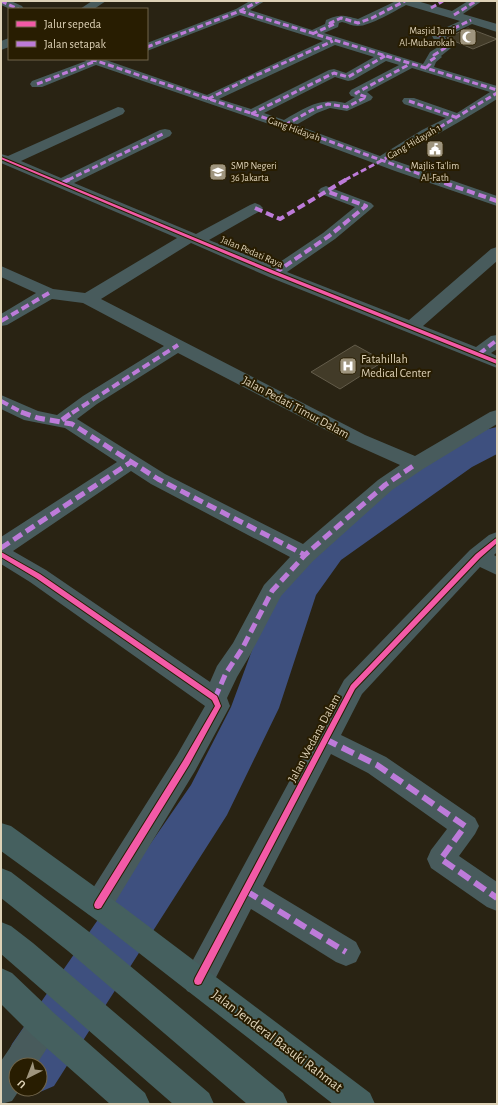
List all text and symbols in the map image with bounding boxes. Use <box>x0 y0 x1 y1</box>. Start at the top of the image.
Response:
legend <box>8 8 148 60</box>
text: Jalur sepeda <box>44 18 102 30</box>
place label: Masjid Jami Al-Mubarokah <box>399 26 455 48</box>
mosque icon: Masjid Jami Al-Mubarokah <box>458 27 478 47</box>
text: Jalan setapak <box>44 38 107 50</box>
street label: Gang Hidayah <box>266 115 322 143</box>
street label: Gang Hidayah 1 <box>385 123 443 161</box>
public building icon: Majlis Ta'lim Al-Fath <box>425 139 445 159</box>
place label: SMP Negeri 36 Jakarta <box>231 161 277 183</box>
place label: Majlis Ta'lim Al-Fath <box>411 161 459 183</box>
school or university icon: SMP Negeri 36 Jakarta <box>208 162 228 182</box>
street label: Jalan Pedati Raya <box>220 234 285 270</box>
place label: Fatahillah Medical Center <box>361 353 431 379</box>
hospital icon: Fatahillah Medical Center <box>338 356 358 376</box>
street label: Jalan Pedati Timur Dalam <box>241 374 351 440</box>
street label: Jalan Wedana Dalam <box>286 692 342 784</box>
street label: Jalan Jenderal Basuki Rahmat <box>209 987 345 1095</box>
north arrow <box>8 1057 48 1097</box>
text: U <box>15 1078 28 1090</box>

